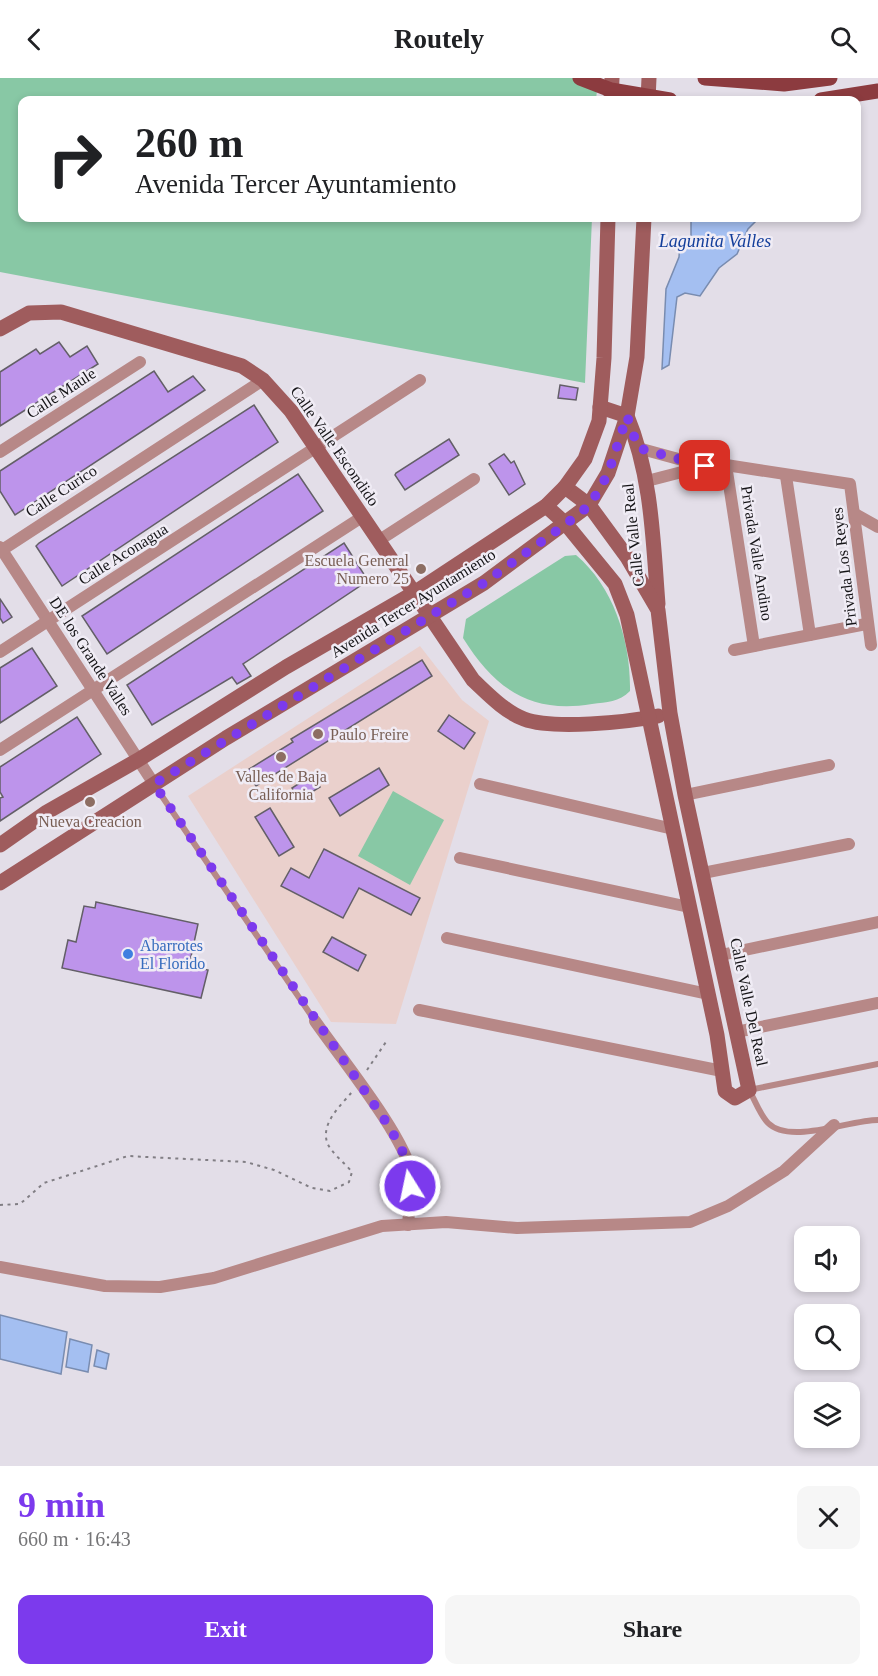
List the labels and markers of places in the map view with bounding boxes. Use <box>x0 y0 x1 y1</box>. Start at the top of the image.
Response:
pin <box>679 440 730 491</box>
place label: Escuela General Numero 25 <box>305 552 410 587</box>
marker: Escuela General Numero 25 <box>414 562 428 576</box>
place label: Paulo Freire <box>330 726 409 743</box>
marker: Paulo Freire <box>311 727 325 741</box>
marker: Valles de Baja California <box>274 750 288 764</box>
place label: Valles de Baja California <box>235 768 327 803</box>
marker: Nueva Creacion <box>83 795 97 809</box>
place label: Nueva Creacion <box>38 813 142 830</box>
place label: Abarrotes El Florido <box>140 937 205 972</box>
marker: Abarrotes El Florido <box>121 947 135 961</box>

